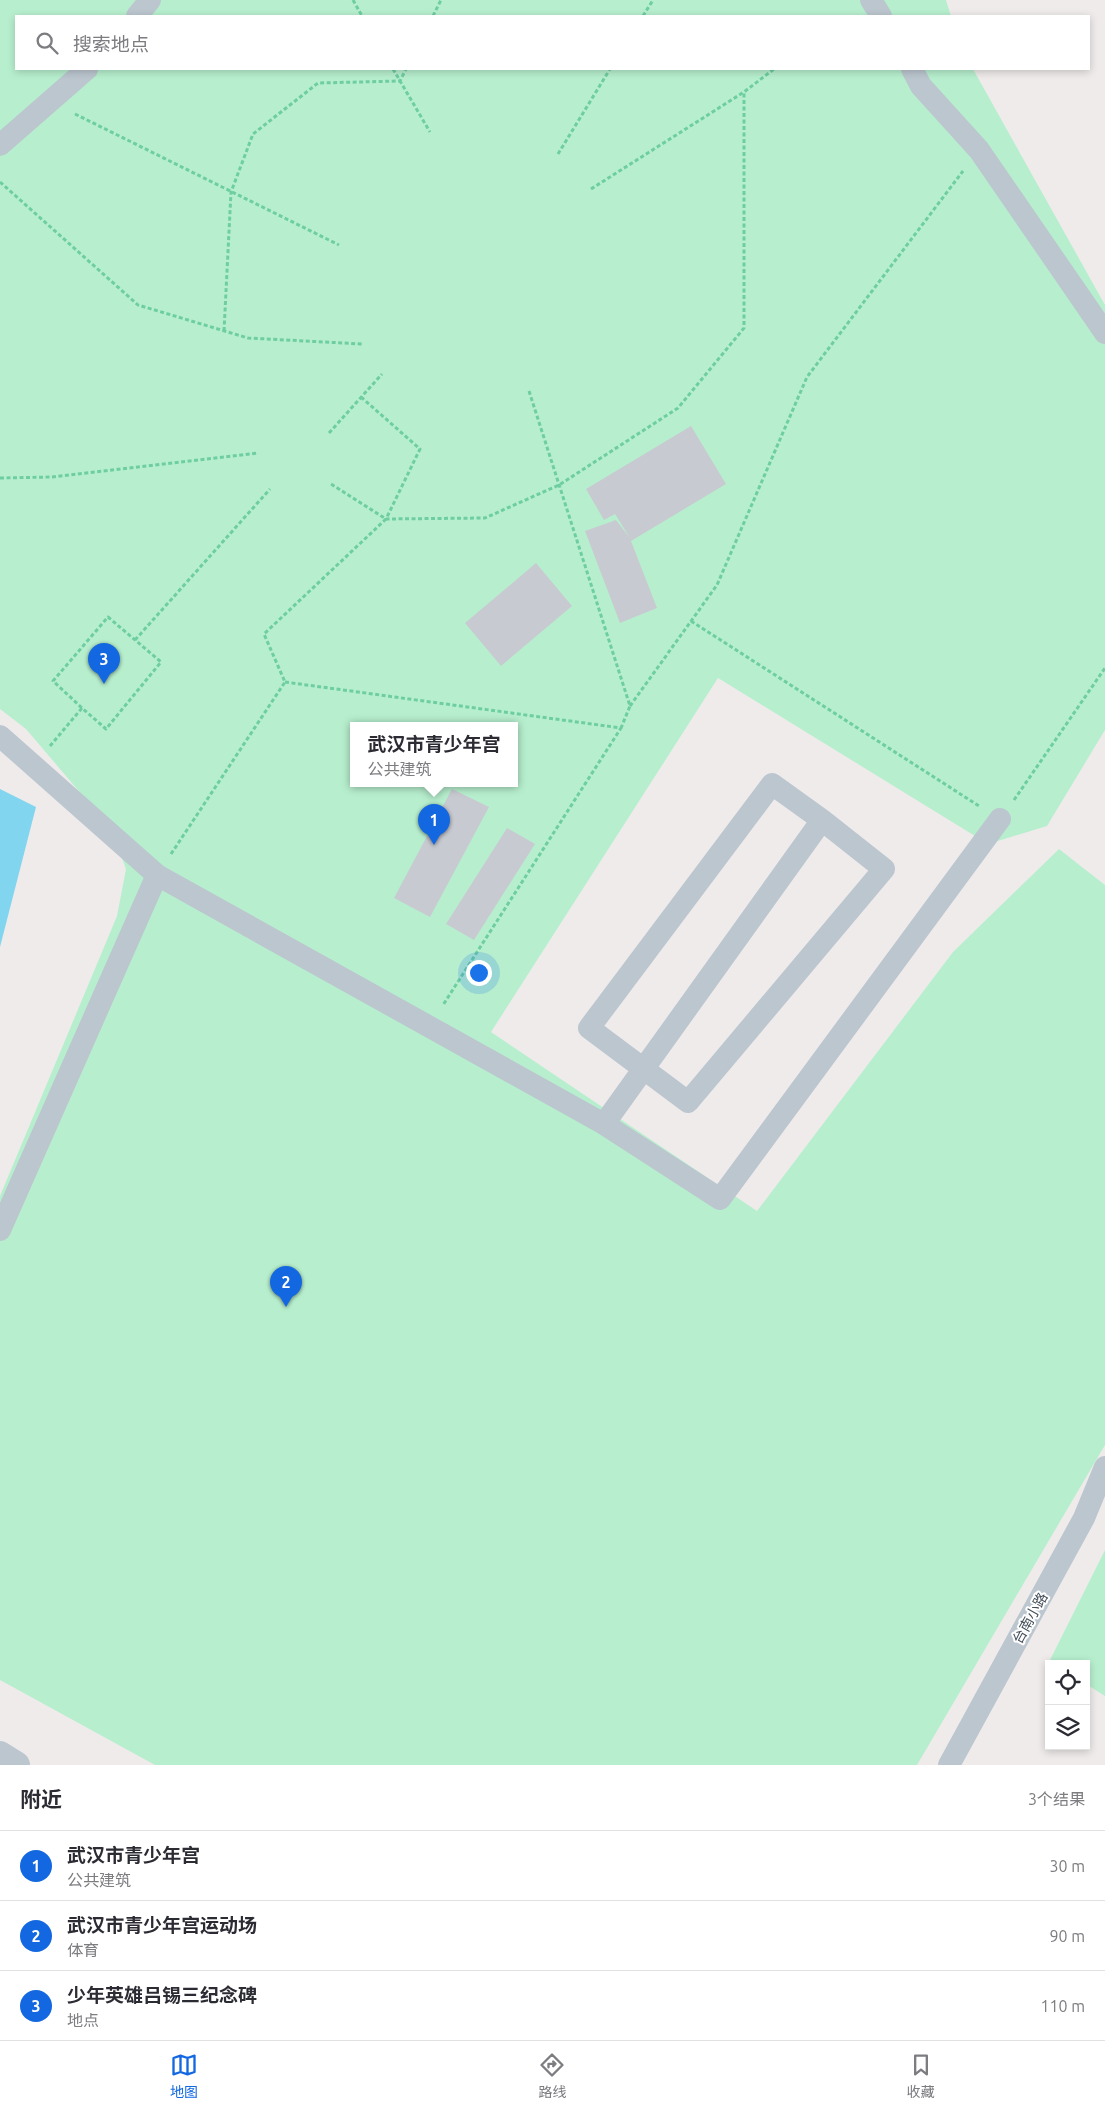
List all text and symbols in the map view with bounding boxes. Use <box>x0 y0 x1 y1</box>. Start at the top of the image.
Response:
search box <box>15 15 1090 70</box>
icon: search <box>33 29 61 57</box>
text: 搜索地点 <box>73 33 149 55</box>
pin: 3 <box>88 643 120 684</box>
popup <box>350 722 518 787</box>
text: 武汉市青少年宫 <box>367 733 501 755</box>
text: 公共建筑 <box>367 760 432 778</box>
pin: 1 <box>418 804 450 845</box>
your location <box>466 960 492 986</box>
pin: 2 <box>270 1266 302 1307</box>
street label: 台南小路 <box>1009 1590 1051 1646</box>
map controls <box>1045 1660 1090 1750</box>
button: locate <box>1045 1660 1090 1705</box>
button: layers <box>1045 1705 1090 1750</box>
text: 附近 <box>20 1787 62 1811</box>
text: 3个结果 <box>1028 1790 1085 1808</box>
text: 武汉市青少年宫 <box>67 1844 200 1866</box>
text: 1 <box>31 1857 41 1875</box>
text: 30 m <box>1049 1857 1085 1875</box>
text: 公共建筑 <box>67 1871 131 1889</box>
text: 武汉市青少年宫运动场 <box>67 1914 257 1936</box>
text: 2 <box>31 1927 41 1945</box>
text: 90 m <box>1049 1927 1085 1945</box>
text: 体育 <box>67 1941 99 1959</box>
text: 少年英雄吕锡三纪念碑 <box>67 1984 257 2006</box>
text: 3 <box>31 1997 41 2015</box>
text: 110 m <box>1040 1997 1085 2015</box>
text: 地点 <box>67 2011 99 2029</box>
tab: 地图 <box>170 2051 198 2101</box>
tab: 路线 <box>538 2051 566 2101</box>
tab: 收藏 <box>907 2051 935 2101</box>

